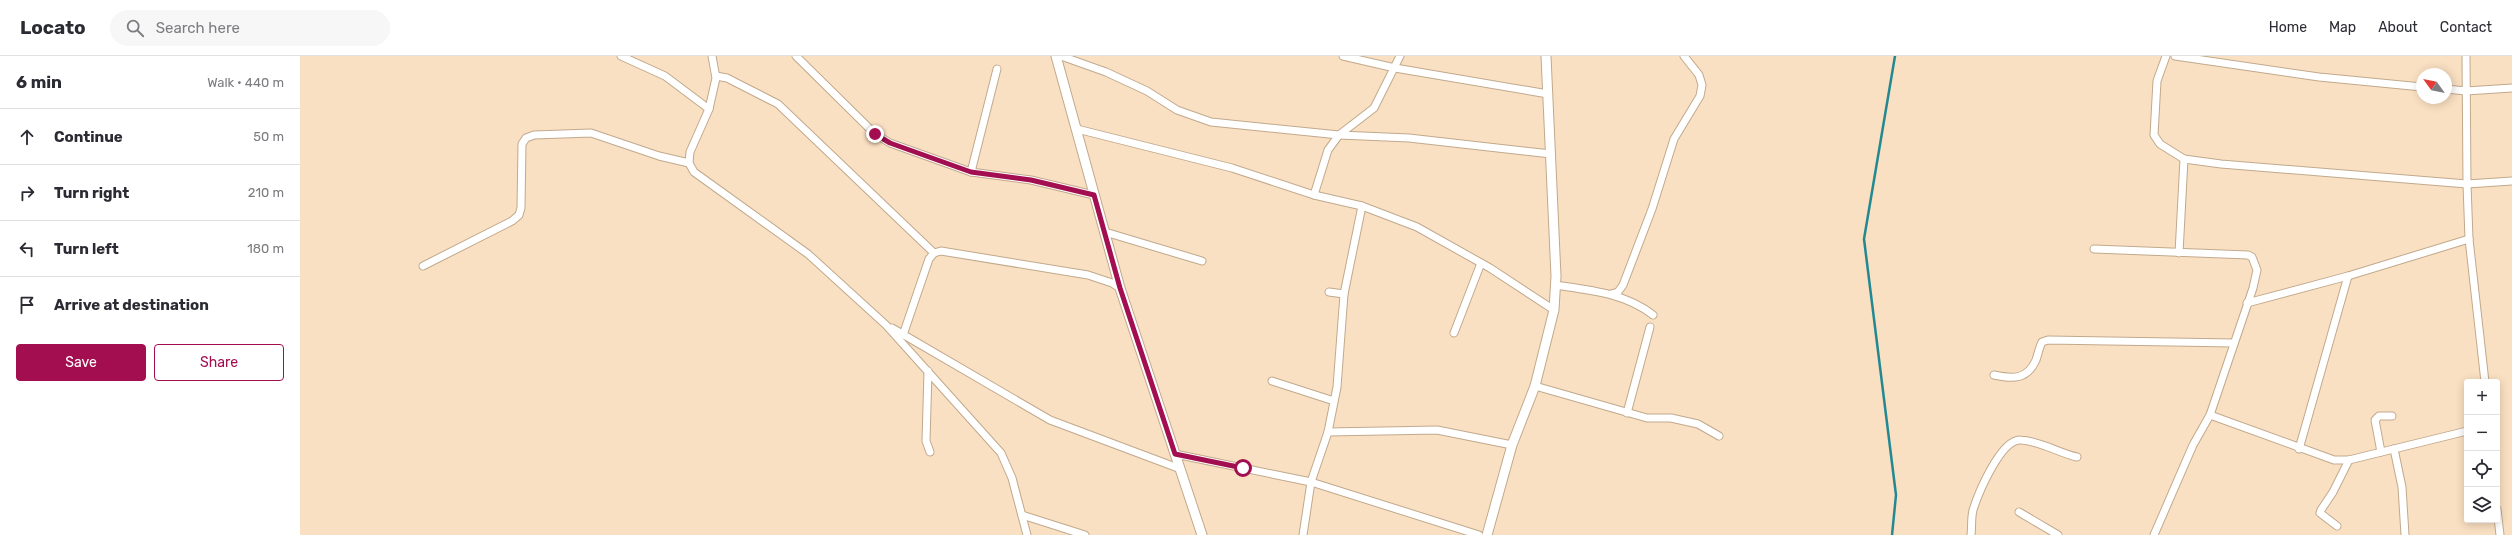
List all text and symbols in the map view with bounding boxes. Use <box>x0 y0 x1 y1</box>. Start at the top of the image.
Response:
search box <box>110 10 390 46</box>
text: Locato <box>20 16 86 39</box>
icon: search <box>124 17 146 39</box>
text: Search here <box>156 19 240 37</box>
text: Home <box>2269 19 2307 36</box>
text: Map <box>2329 19 2356 36</box>
text: About <box>2378 19 2418 36</box>
text: Contact <box>2440 19 2492 36</box>
north arrow <box>2416 68 2452 104</box>
text: 6 min <box>16 72 62 92</box>
text: Walk · 440 m <box>207 75 284 90</box>
route end <box>866 125 884 143</box>
icon: ahead <box>16 126 38 148</box>
text: Continue <box>54 128 123 146</box>
text: 50 m <box>253 129 284 144</box>
icon: right <box>16 182 38 204</box>
text: Turn right <box>54 184 129 202</box>
text: 210 m <box>248 185 284 200</box>
icon: left <box>16 238 38 260</box>
text: Turn left <box>54 240 119 258</box>
text: 180 m <box>247 241 284 256</box>
icon: arrive <box>16 294 38 316</box>
text: Arrive at destination <box>54 296 209 314</box>
button: Save <box>16 344 146 381</box>
button: Share <box>154 344 284 381</box>
map controls <box>2464 379 2500 523</box>
button: + <box>2464 379 2500 415</box>
button: − <box>2464 415 2500 451</box>
button: locate <box>2464 451 2500 487</box>
route start <box>1234 459 1252 477</box>
button: layers <box>2464 487 2500 523</box>

